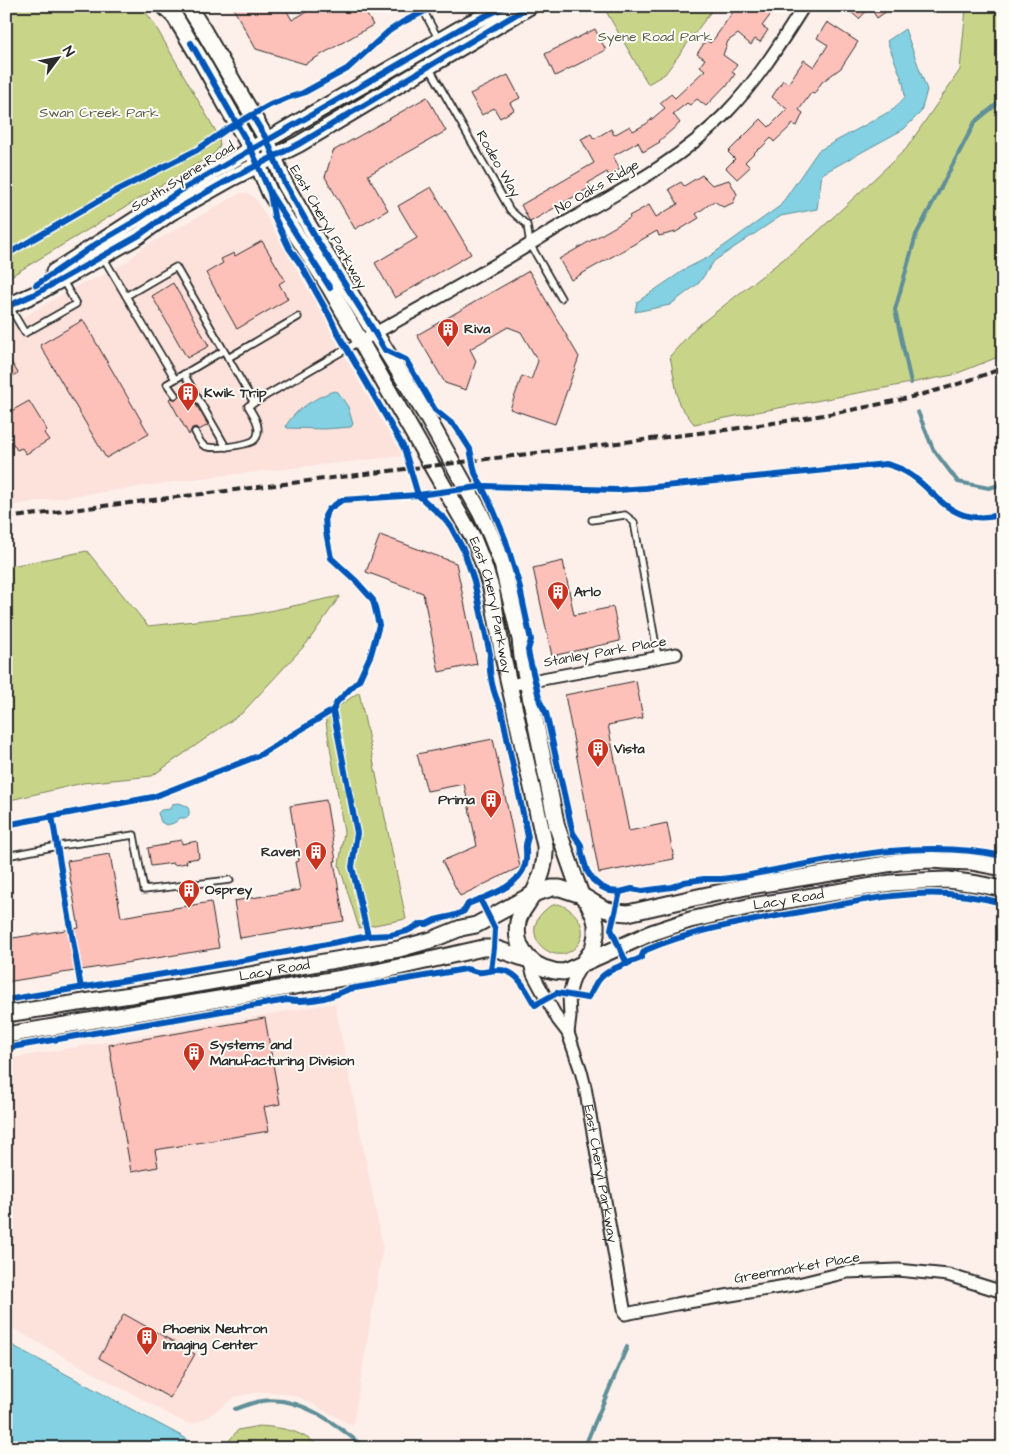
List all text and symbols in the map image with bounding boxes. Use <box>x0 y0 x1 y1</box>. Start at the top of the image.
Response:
park label: Syene Road Park <box>598 27 713 47</box>
north arrow <box>32 32 82 82</box>
text: N <box>57 43 79 61</box>
park label: Swan Creek Park <box>39 103 159 123</box>
street label: Rodeo Way <box>471 127 525 201</box>
street label: South Syene Road <box>127 137 239 217</box>
street label: No Oaks Ridge <box>551 155 643 219</box>
street label: East Cheryl Parkway <box>284 161 372 293</box>
building icon: Riva <box>436 317 460 348</box>
place label: Riva <box>464 319 491 339</box>
building icon: Kwik Trip <box>176 381 200 412</box>
place label: Kwik Trip <box>204 383 267 403</box>
street label: East Cheryl Parkway <box>464 534 517 676</box>
building icon: Arlo <box>546 580 570 611</box>
place label: Arlo <box>574 582 601 602</box>
street label: Stanley Park Place <box>542 631 668 673</box>
building icon: Vista <box>586 737 610 768</box>
place label: Vista <box>613 739 646 759</box>
building icon: Prima <box>479 788 503 819</box>
place label: Prima <box>438 790 476 810</box>
building icon: Raven <box>304 840 328 871</box>
place label: Raven <box>261 842 300 862</box>
building icon: Osprey <box>177 878 201 909</box>
place label: Osprey <box>205 880 252 900</box>
street label: Lacy Road <box>752 884 825 916</box>
street label: Lacy Road <box>238 955 311 987</box>
place label: Systems and Manufacturing Division <box>209 1035 354 1072</box>
building icon: Systems and Manufacturing Division <box>182 1041 206 1072</box>
street label: East Cheryl Parkway <box>578 1103 622 1245</box>
street label: Greenmarket Place <box>733 1247 862 1289</box>
place label: Phoenix Neutron Imaging Center <box>163 1319 267 1356</box>
building icon: Phoenix Neutron Imaging Center <box>135 1325 159 1356</box>

